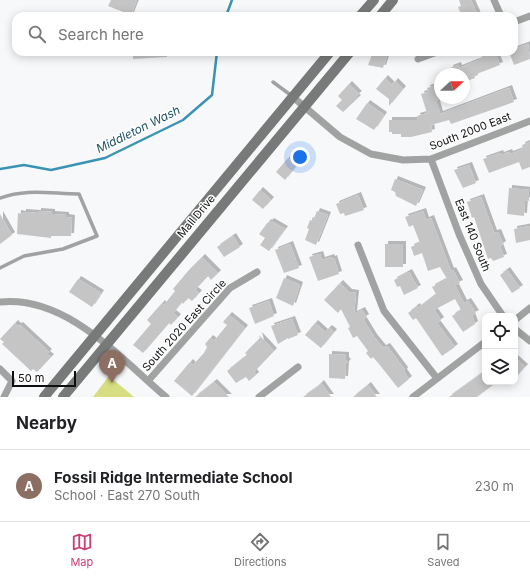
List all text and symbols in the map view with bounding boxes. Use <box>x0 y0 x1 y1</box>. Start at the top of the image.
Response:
search box <box>12 12 518 56</box>
icon: search <box>26 23 48 45</box>
text: Search here <box>58 25 144 44</box>
north arrow <box>434 68 470 104</box>
water label: Middleton Wash <box>93 102 183 156</box>
street label: South 2000 East <box>427 109 513 153</box>
your location <box>290 147 310 167</box>
street label: Mall Drive <box>174 192 218 240</box>
street label: East 140 South <box>452 197 494 273</box>
street label: South 2020 East Circle <box>139 276 229 374</box>
map controls <box>482 313 518 385</box>
button: locate <box>482 313 518 349</box>
button: layers <box>482 349 518 385</box>
pin: A <box>99 350 125 383</box>
scale bar <box>12 369 76 388</box>
text: 50 m <box>18 371 44 385</box>
text: Nearby <box>16 413 77 433</box>
text: Fossil Ridge Intermediate School <box>54 468 293 487</box>
text: A <box>24 478 34 494</box>
text: 230 m <box>475 478 514 494</box>
text: School · East 270 South <box>54 487 200 503</box>
tab: Map <box>70 531 93 569</box>
tab: Directions <box>234 531 287 569</box>
tab: Saved <box>427 531 460 569</box>

